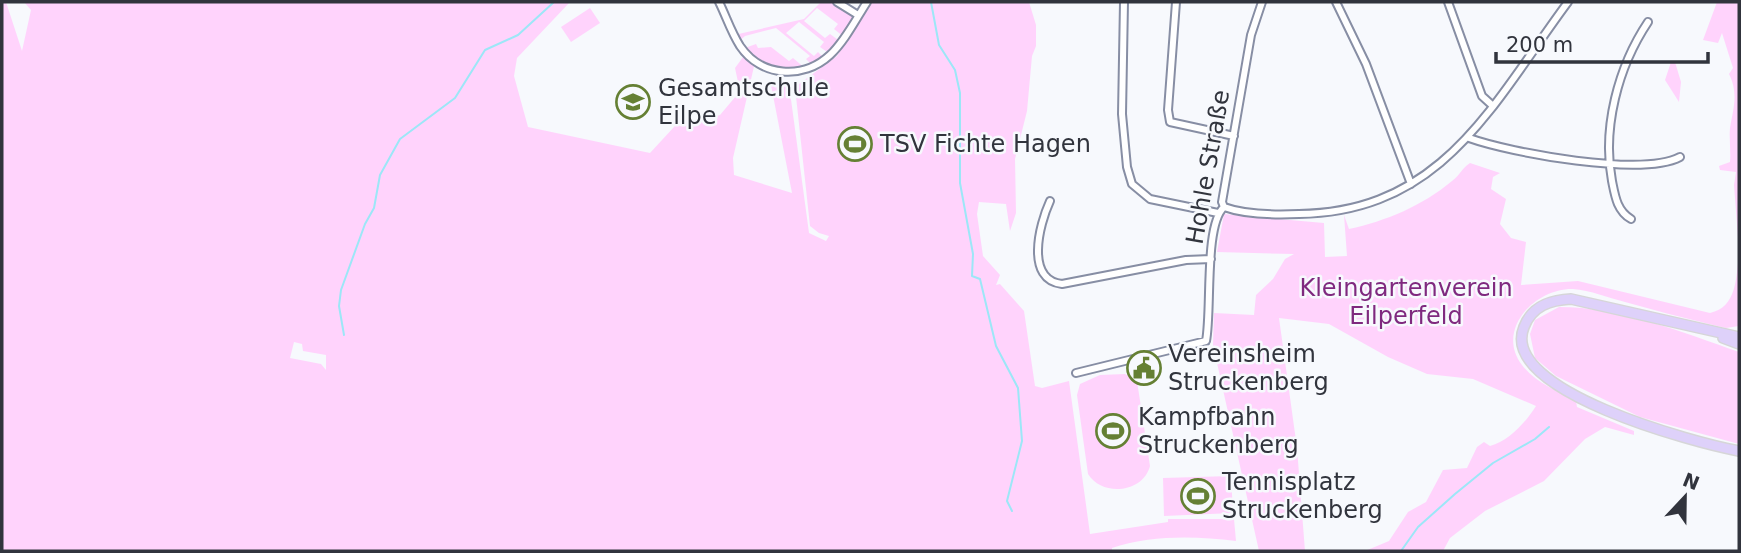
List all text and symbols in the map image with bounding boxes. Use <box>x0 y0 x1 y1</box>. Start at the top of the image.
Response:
scale bar <box>1496 21 1708 65</box>
text: 200 m <box>1506 33 1573 57</box>
place label: Gesamtschule Eilpe <box>658 74 829 130</box>
school or university icon: Gesamtschule Eilpe <box>614 83 652 121</box>
street label: Hohle Straße <box>1181 88 1235 246</box>
sports icon: TSV Fichte Hagen <box>836 125 874 163</box>
place label: TSV Fichte Hagen <box>879 130 1091 158</box>
park label: Kleingartenverein Eilperfeld <box>1299 274 1513 330</box>
place label: Vereinsheim Struckenberg <box>1168 340 1329 396</box>
public building icon: Vereinsheim Struckenberg <box>1125 349 1163 387</box>
place label: Kampfbahn Struckenberg <box>1138 403 1299 459</box>
sports icon: Kampfbahn Struckenberg <box>1094 412 1132 450</box>
north arrow <box>1650 462 1720 532</box>
place label: Tennisplatz Struckenberg <box>1221 468 1383 524</box>
text: N <box>1680 468 1703 494</box>
sports icon: Tennisplatz Struckenberg <box>1179 477 1217 515</box>

